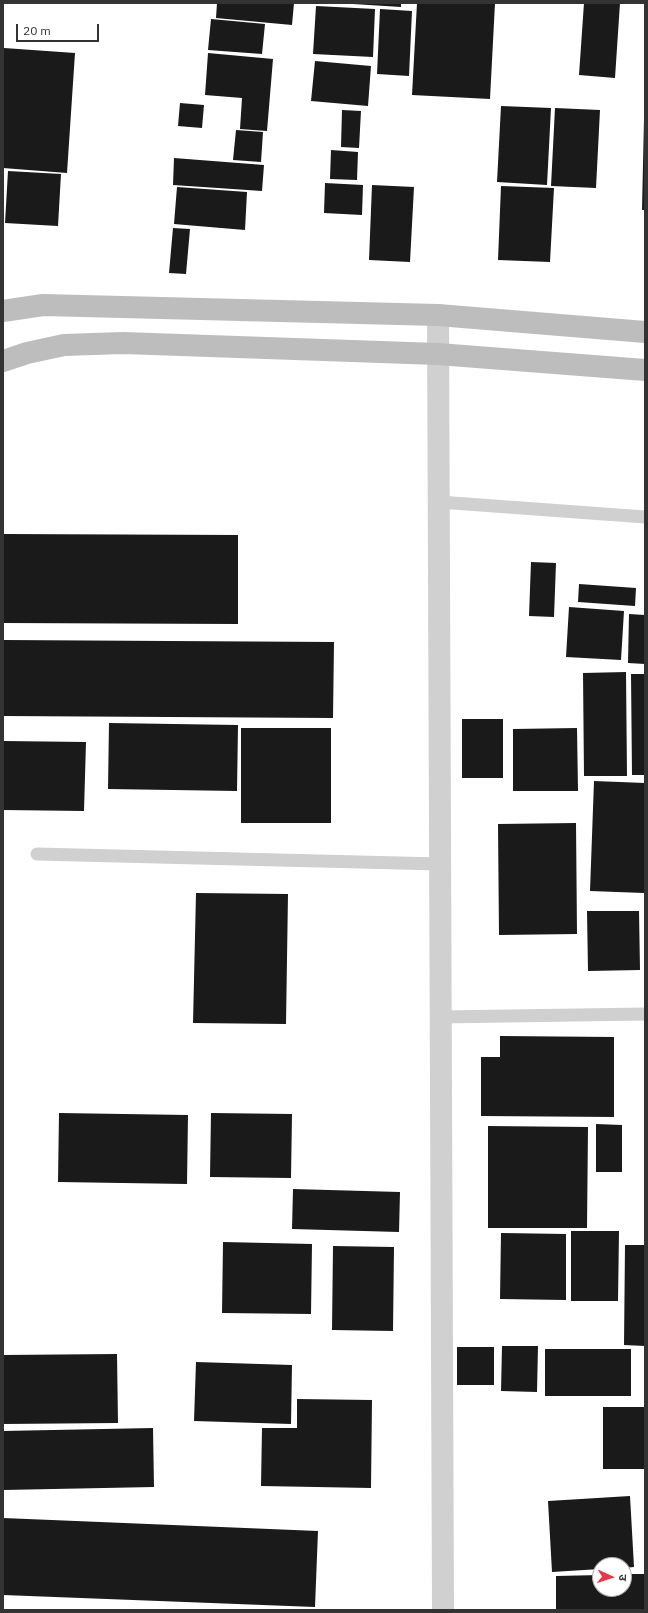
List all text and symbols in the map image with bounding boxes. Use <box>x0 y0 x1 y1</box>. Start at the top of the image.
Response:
scale bar <box>18 16 101 42</box>
text: 20 m <box>23 23 51 38</box>
north arrow <box>592 1557 632 1597</box>
text: उ <box>616 1574 630 1581</box>

